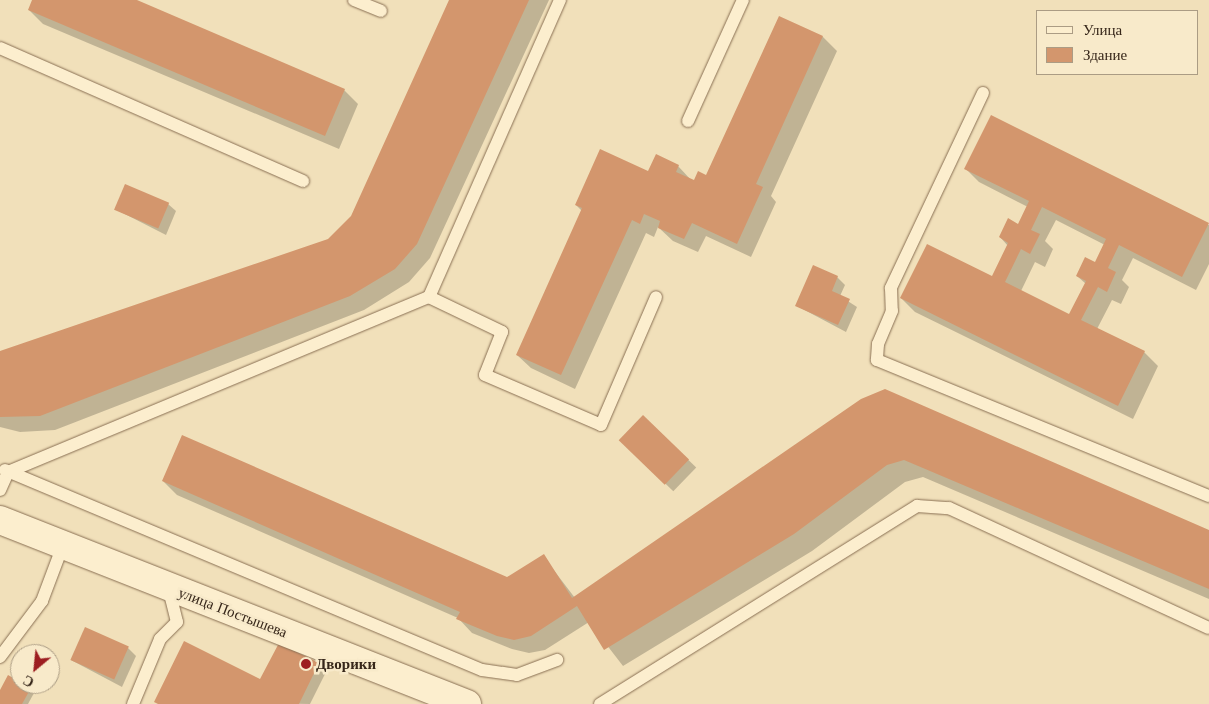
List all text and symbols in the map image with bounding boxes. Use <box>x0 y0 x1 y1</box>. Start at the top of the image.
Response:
legend <box>1036 10 1199 75</box>
text: Улица <box>1083 20 1122 39</box>
text: Здание <box>1083 45 1127 64</box>
street label: улица Постышева <box>176 583 290 641</box>
north arrow <box>10 644 60 694</box>
place label: Дворики <box>316 655 376 673</box>
marker: Дворики <box>300 658 312 670</box>
text: С <box>20 671 37 692</box>

